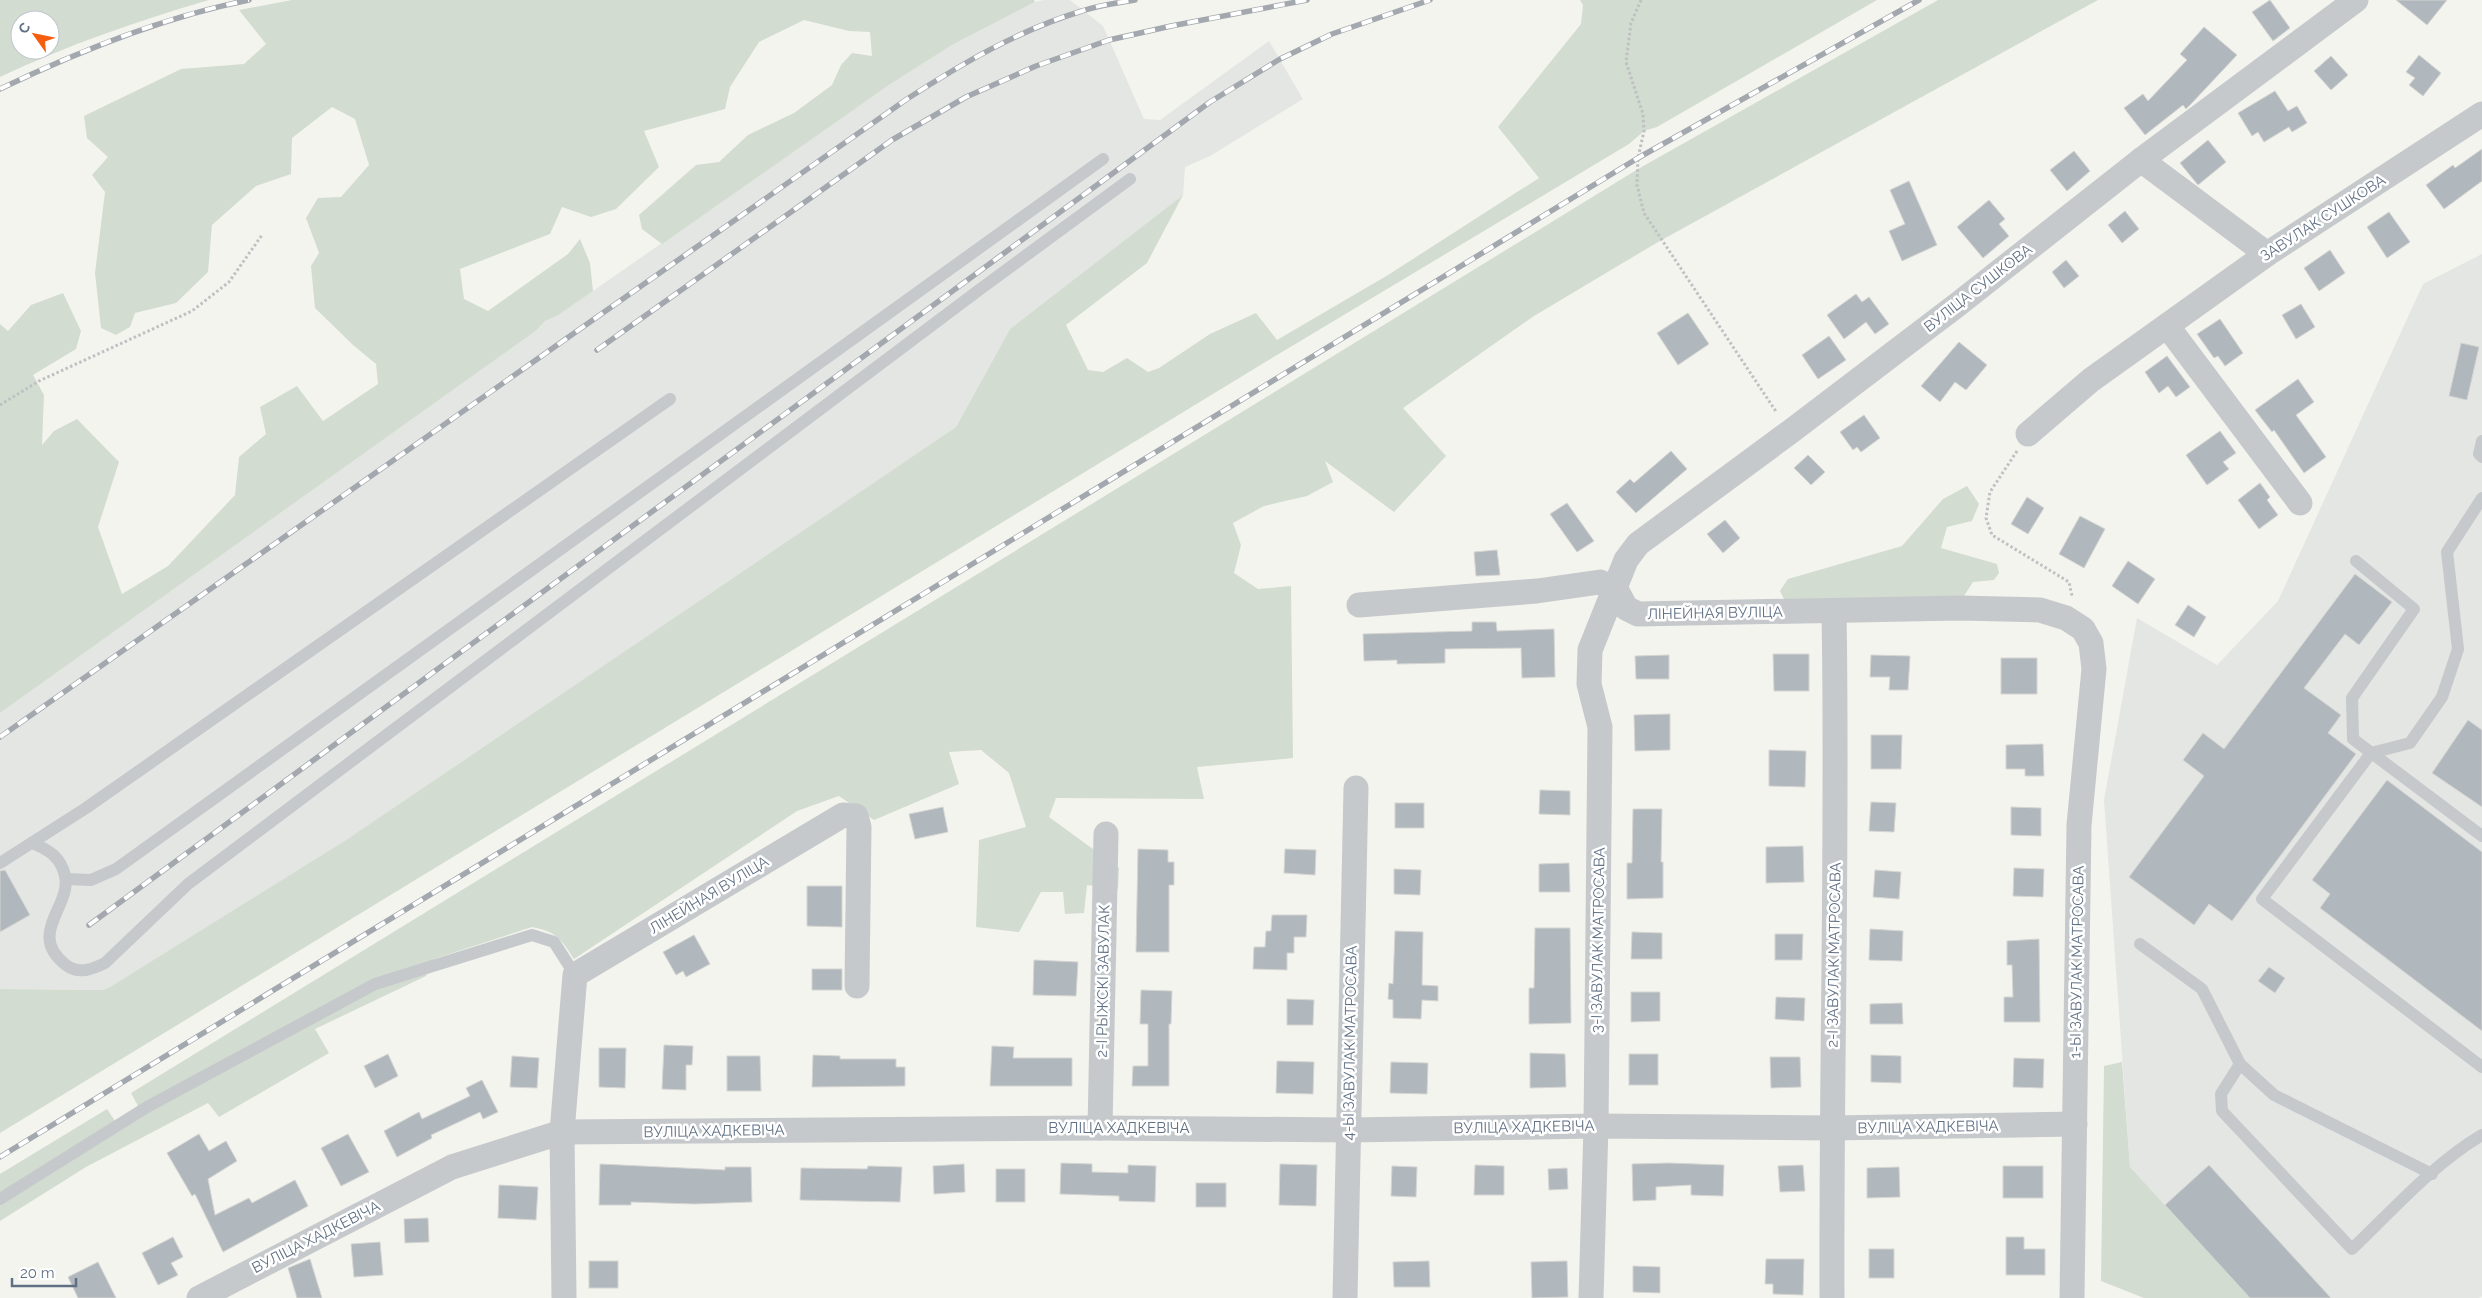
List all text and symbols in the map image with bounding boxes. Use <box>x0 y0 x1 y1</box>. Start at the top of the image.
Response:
north arrow <box>10 10 60 60</box>
text: С <box>15 19 34 36</box>
street label: ЗАВУЛАК СУШКОВА <box>2257 171 2389 265</box>
street label: ВУЛІЦА СУШКОВА <box>1920 240 2036 336</box>
street label: ЛІНЕЙНАЯ ВУЛІЦА <box>1647 603 1783 623</box>
street label: 3-І ЗАВУЛАК МАТРОСАВА <box>1587 847 1609 1033</box>
street label: ЛІНЕЙНАЯ ВУЛІЦА <box>646 852 772 938</box>
street label: 2-І ЗАВУЛАК МАТРОСАВА <box>1823 862 1845 1048</box>
street label: 1-Ы ЗАВУЛАК МАТРОСАВА <box>2066 865 2088 1059</box>
street label: 2-І РЫЖСКІ ЗАВУЛАК <box>1093 904 1113 1058</box>
street label: 4-Ы ЗАВУЛАК МАТРОСАВА <box>1339 945 1361 1141</box>
street label: ВУЛІЦА ХАДКЕВІЧА <box>1453 1117 1595 1137</box>
street label: ВУЛІЦА ХАДКЕВІЧА <box>1857 1117 1999 1137</box>
street label: ВУЛІЦА ХАДКЕВІЧА <box>1048 1119 1190 1137</box>
street label: ВУЛІЦА ХАДКЕВІЧА <box>643 1121 785 1141</box>
street label: ВУЛІЦА ХАДКЕВІЧА <box>249 1197 383 1277</box>
scale bar <box>12 1256 76 1288</box>
text: 20 m <box>20 1264 55 1282</box>

